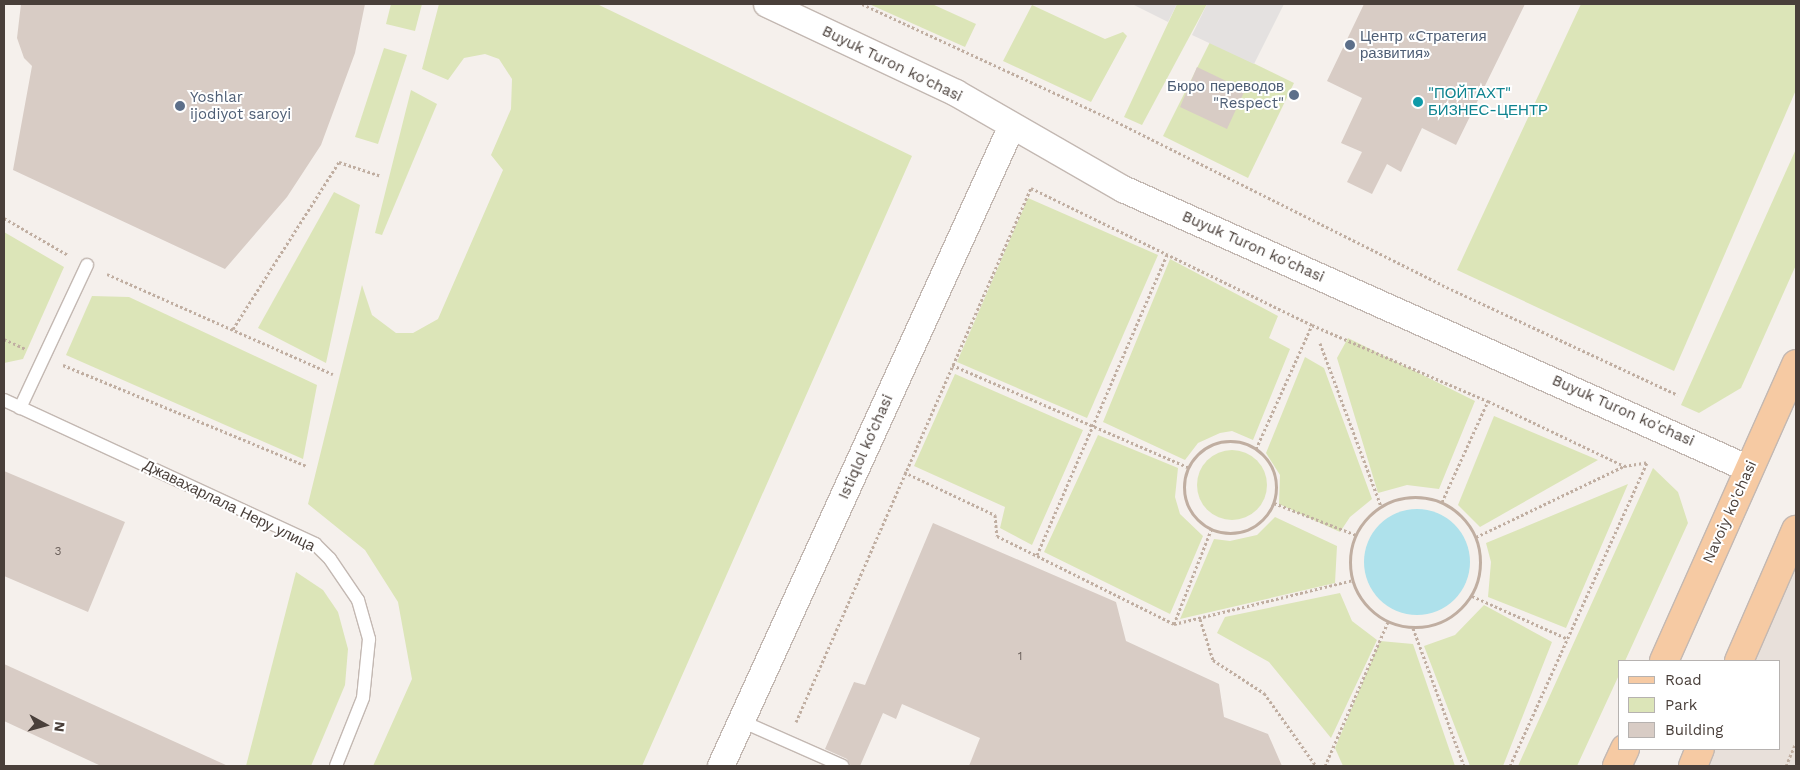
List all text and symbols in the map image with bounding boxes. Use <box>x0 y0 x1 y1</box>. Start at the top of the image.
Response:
street label: Buyuk Turon ko'chasi <box>819 22 965 106</box>
place label: Центр «Стратегия развития» <box>1360 27 1487 62</box>
marker: Центр «Стратегия развития» <box>1344 39 1356 51</box>
place label: Бюро переводов "Respect" <box>1167 77 1284 112</box>
place label: "ПОЙТАХТ" БИЗНЕС-ЦЕНТР <box>1428 84 1548 119</box>
place label: Yoshlar ijodiyot saroyi <box>190 88 291 123</box>
marker: Бюро переводов "Respect" <box>1288 89 1300 101</box>
marker: "ПОЙТАХТ" БИЗНЕС-ЦЕНТР <box>1412 96 1424 108</box>
marker: Yoshlar ijodiyot saroyi <box>174 100 186 112</box>
street label: Buyuk Turon ko'chasi <box>1179 207 1327 287</box>
street label: Buyuk Turon ko'chasi <box>1549 371 1697 451</box>
street label: Istiqlol ko‘chasi <box>835 392 897 502</box>
street label: Джавахарлала Неру улица <box>140 457 318 555</box>
street label: Navoiy ko'chasi <box>1699 458 1761 566</box>
house number: 3 <box>55 545 61 559</box>
house number: 1 <box>1018 650 1022 664</box>
legend <box>1618 660 1780 750</box>
text: Road <box>1665 671 1702 689</box>
text: Park <box>1665 696 1697 714</box>
north arrow <box>20 700 70 750</box>
text: N <box>51 721 68 733</box>
text: Building <box>1665 721 1723 739</box>

